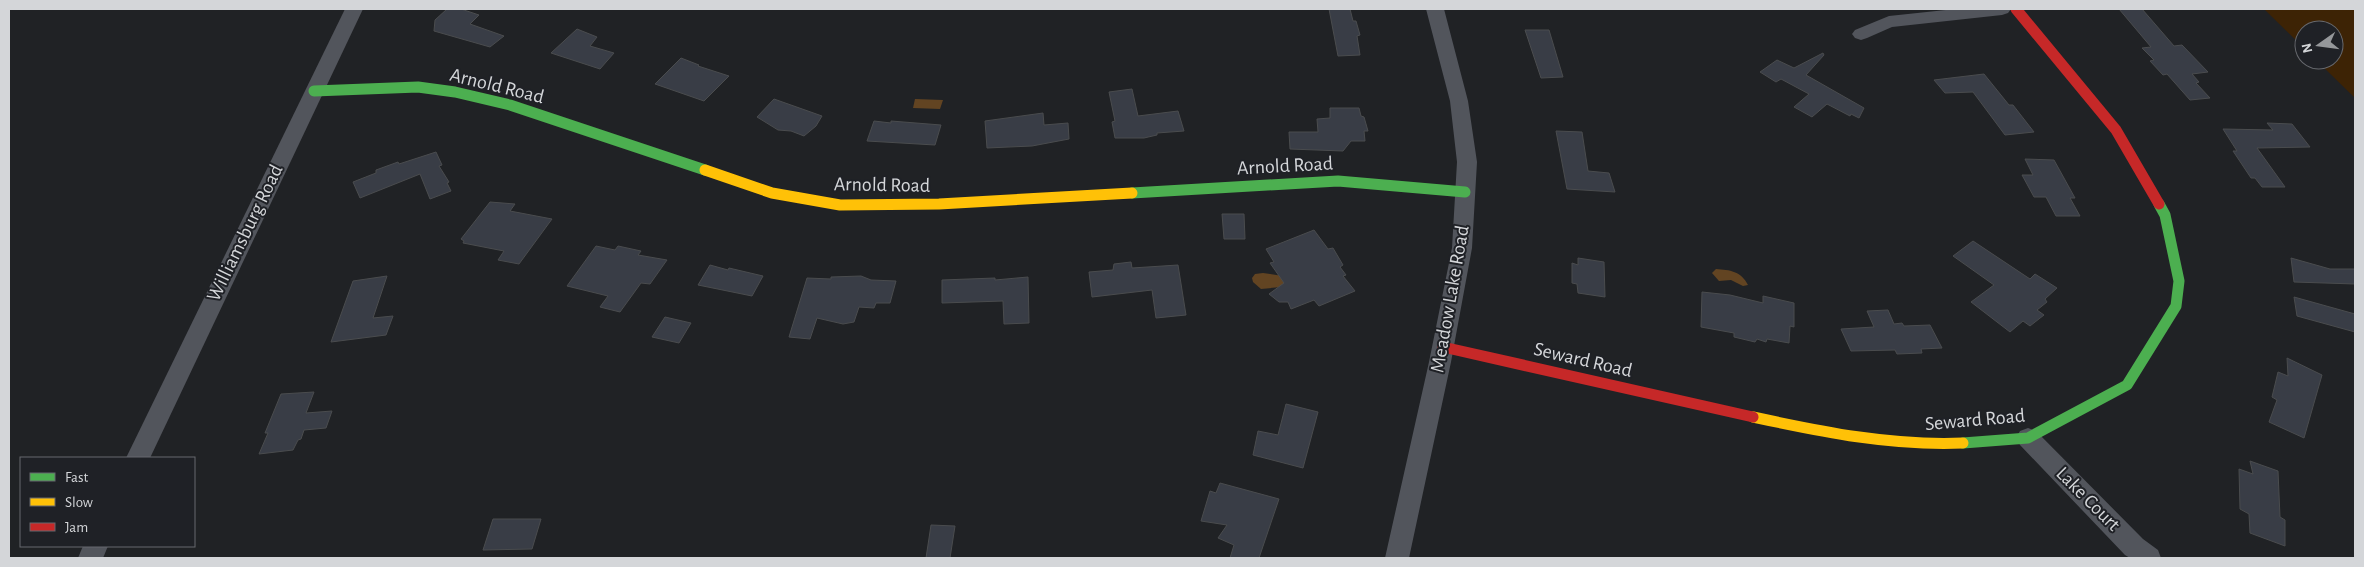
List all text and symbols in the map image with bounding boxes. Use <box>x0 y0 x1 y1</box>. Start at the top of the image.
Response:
north arrow <box>2294 20 2344 70</box>
text: N <box>2299 41 2315 54</box>
street label: Arnold Road <box>448 65 546 107</box>
street label: Arnold Road <box>1236 153 1334 179</box>
street label: Williamsburg Road <box>203 161 287 305</box>
street label: Arnold Road <box>834 174 930 196</box>
street label: Meadow Lake Road <box>1427 224 1473 374</box>
street label: Seward Road <box>1532 339 1634 381</box>
street label: Seward Road <box>1924 406 2026 434</box>
legend <box>20 457 195 547</box>
street label: Lake Court <box>2052 463 2124 535</box>
text: Fast <box>65 470 89 485</box>
text: Slow <box>65 495 93 510</box>
text: Jam <box>65 520 88 535</box>

